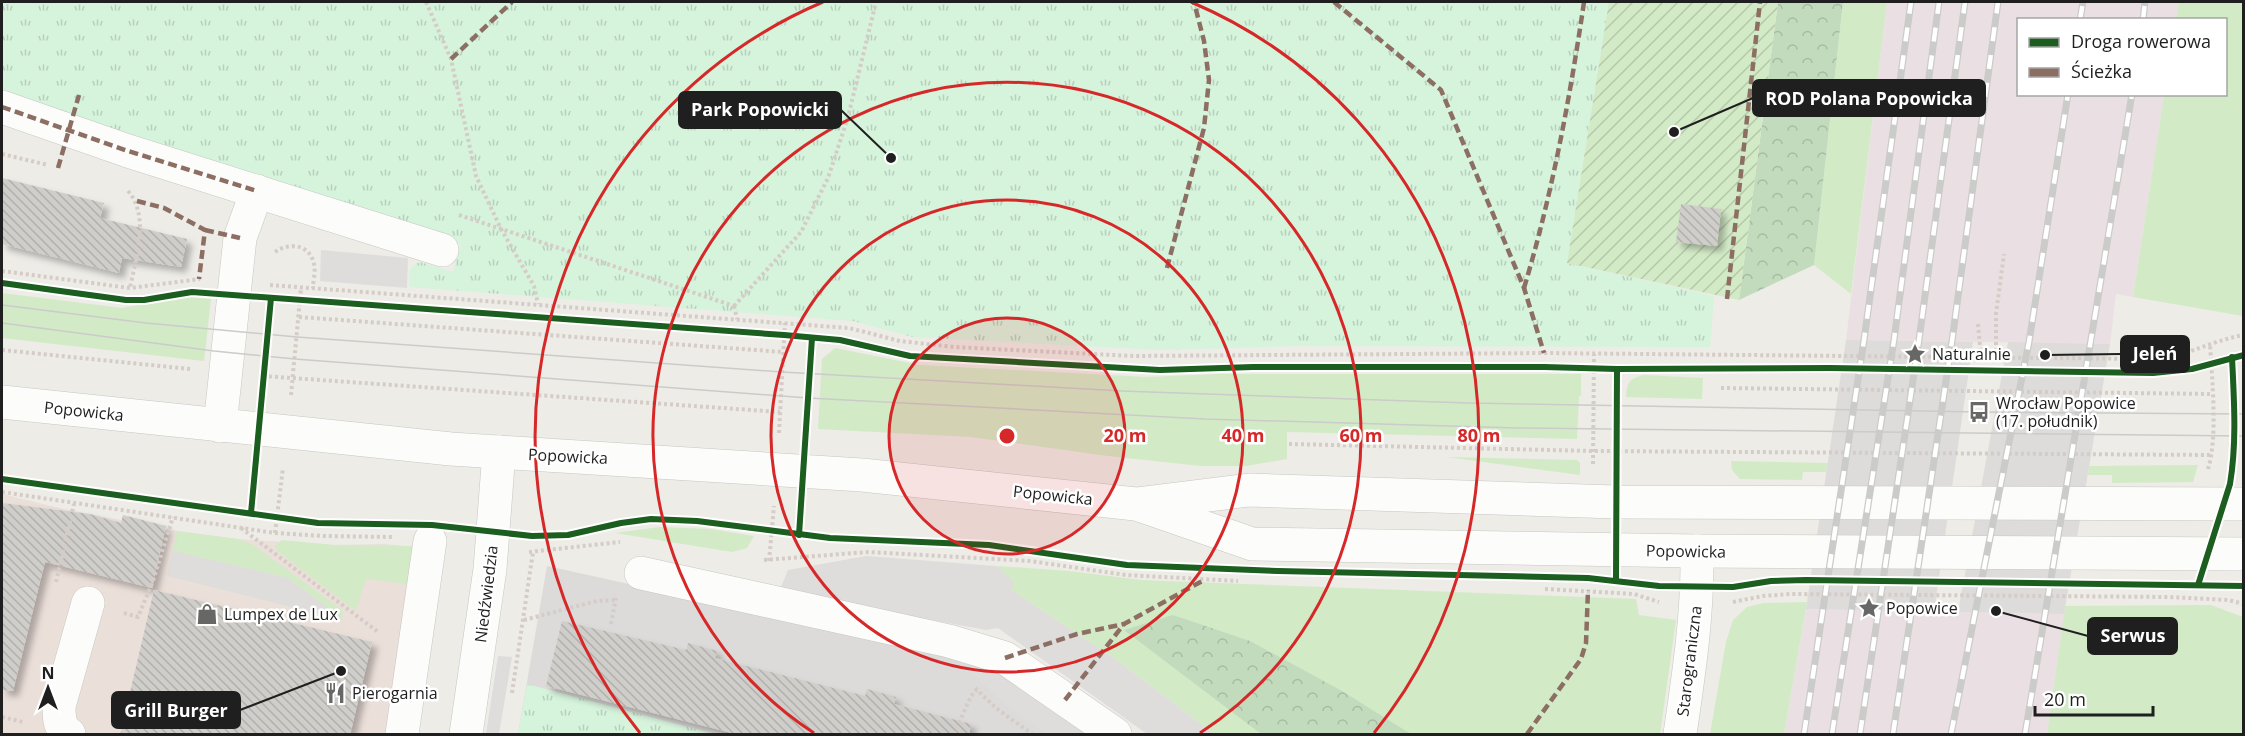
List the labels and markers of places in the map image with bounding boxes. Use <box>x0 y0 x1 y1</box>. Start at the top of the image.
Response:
callout: ROD Polana Popowicka <box>1753 80 1985 116</box>
callout: Park Popowicki <box>679 92 841 128</box>
callout: Jeleń <box>2121 336 2189 372</box>
place icon: Naturalnie <box>1903 342 1927 366</box>
place label: Naturalnie <box>1932 343 2011 365</box>
place label: Wrocław Popowice (17. południk) <box>1996 392 2136 432</box>
bus stop icon: Wrocław Popowice (17. południk) <box>1967 400 1991 424</box>
centre of rings <box>997 426 1017 446</box>
place icon: Popowice <box>1857 596 1881 620</box>
place label: Popowice <box>1886 597 1958 619</box>
shop icon: Lumpex de Lux <box>195 602 219 626</box>
place label: Lumpex de Lux <box>224 603 338 625</box>
callout: Serwus <box>2088 618 2177 654</box>
restaurant icon: Pierogarnia <box>323 681 347 705</box>
place label: Pierogarnia <box>352 682 438 704</box>
callout: Grill Burger <box>112 692 240 728</box>

